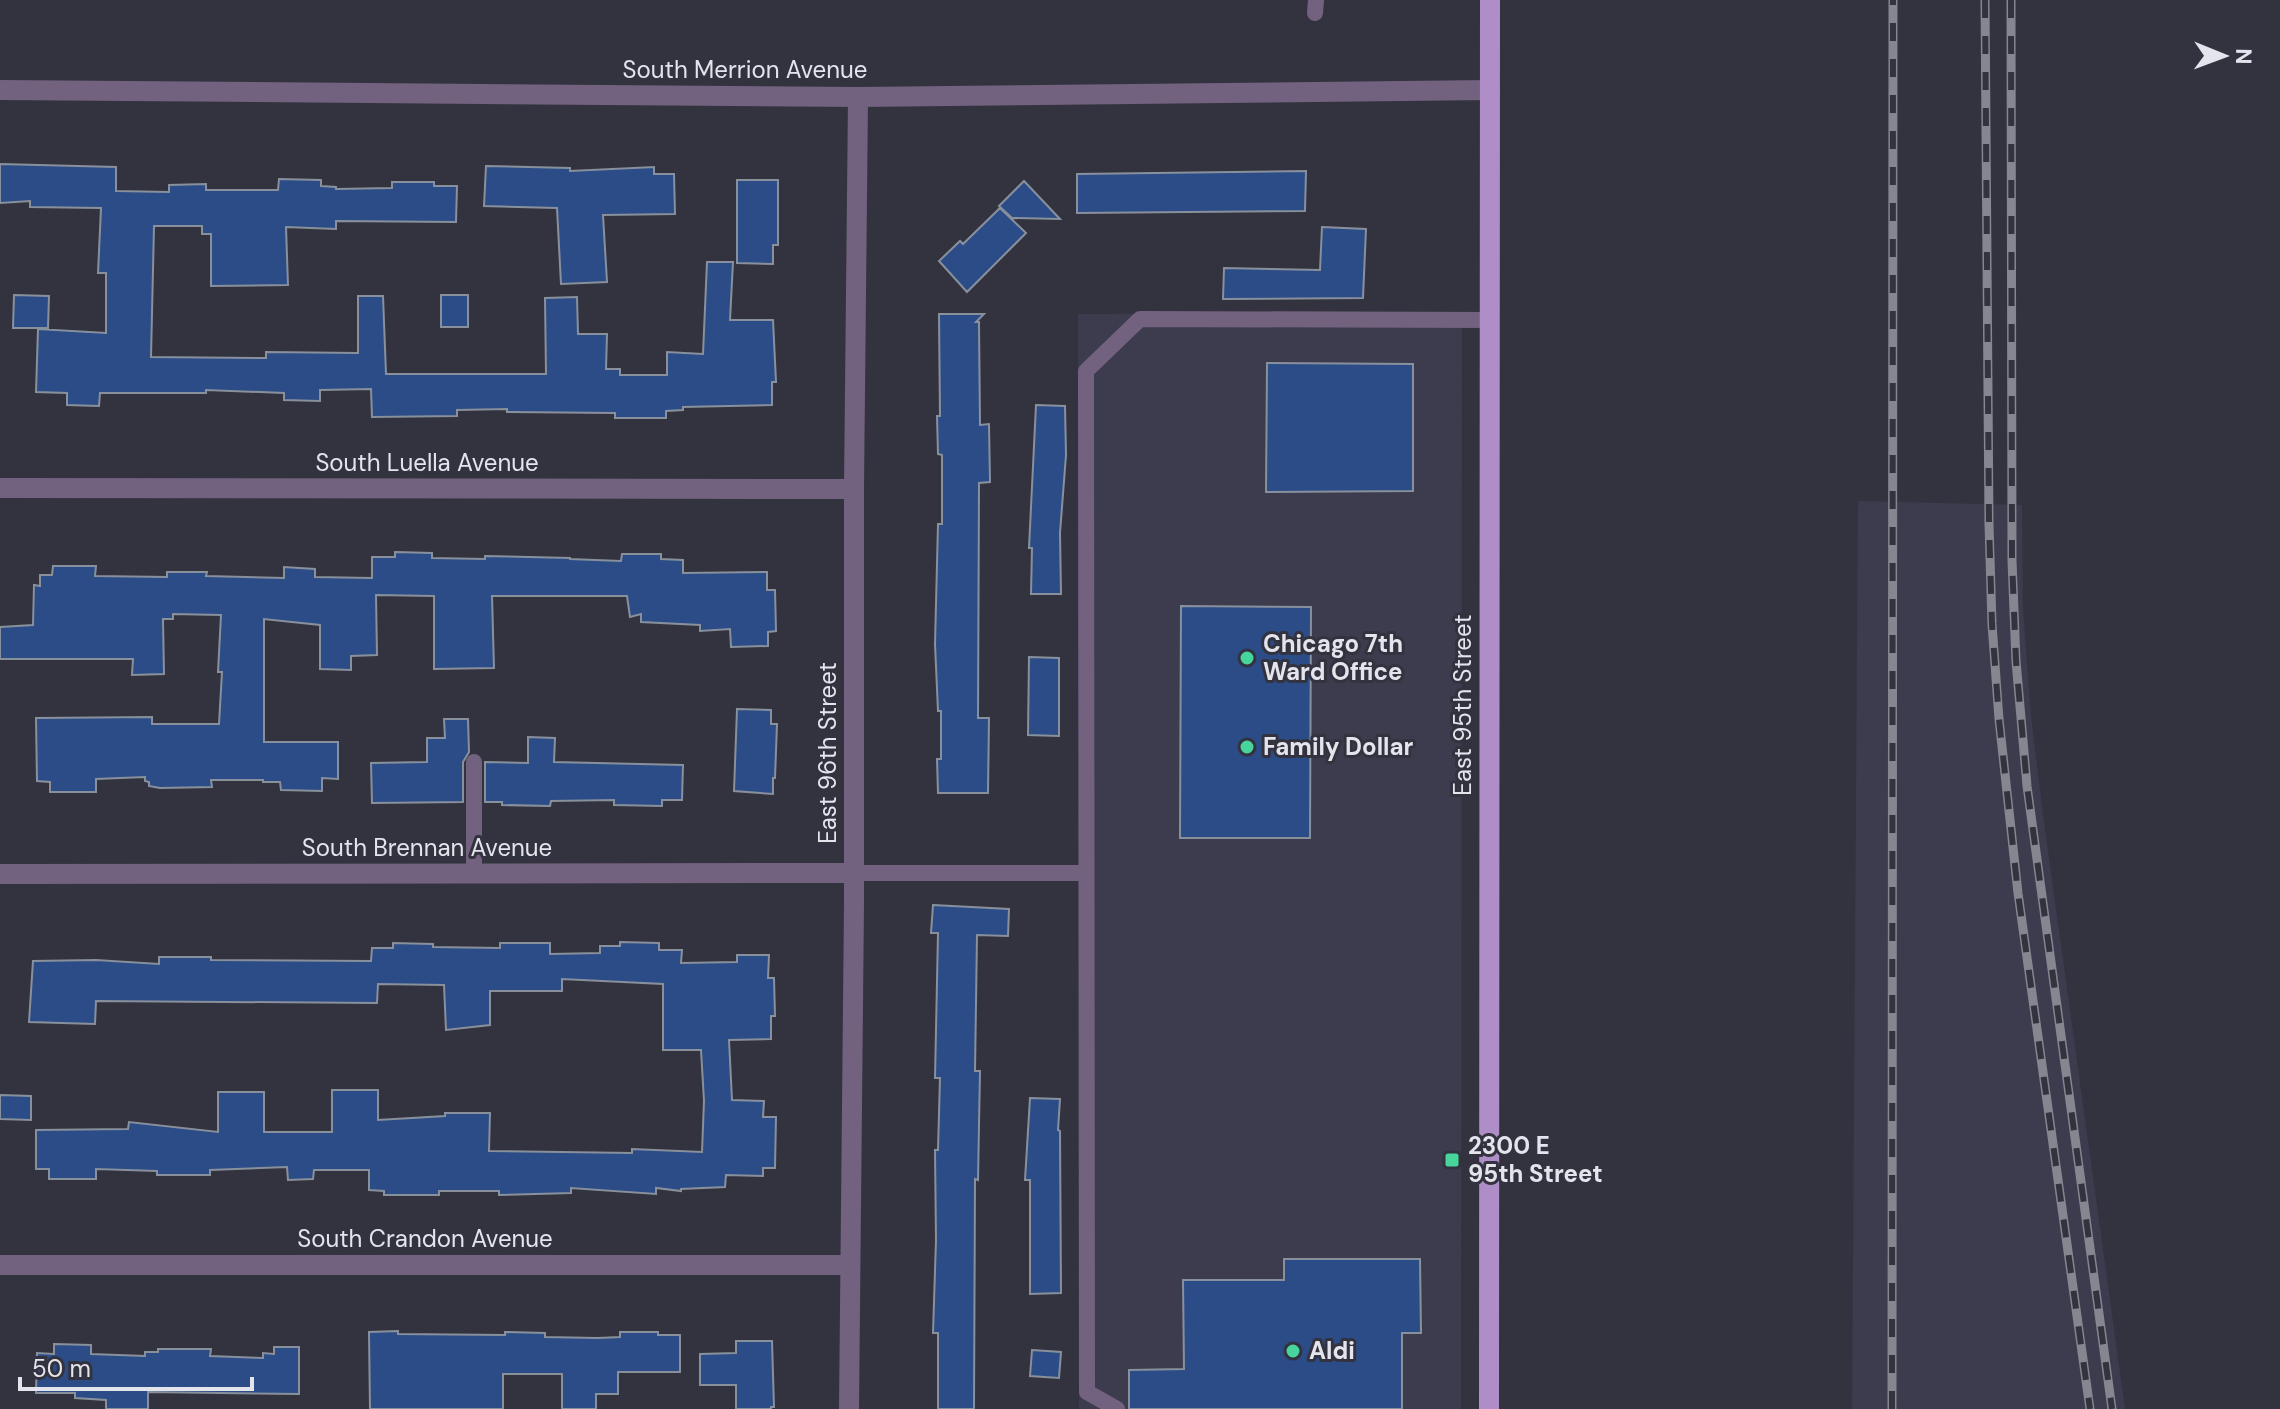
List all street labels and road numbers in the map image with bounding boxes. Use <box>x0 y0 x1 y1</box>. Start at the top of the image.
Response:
street label: South Merrion Avenue <box>623 54 867 85</box>
street label: South Luella Avenue <box>315 447 539 478</box>
street label: East 95th Street <box>1447 614 1478 796</box>
street label: East 96th Street <box>812 662 843 844</box>
street label: South Brennan Avenue <box>302 832 552 863</box>
street label: South Crandon Avenue <box>297 1223 553 1254</box>

